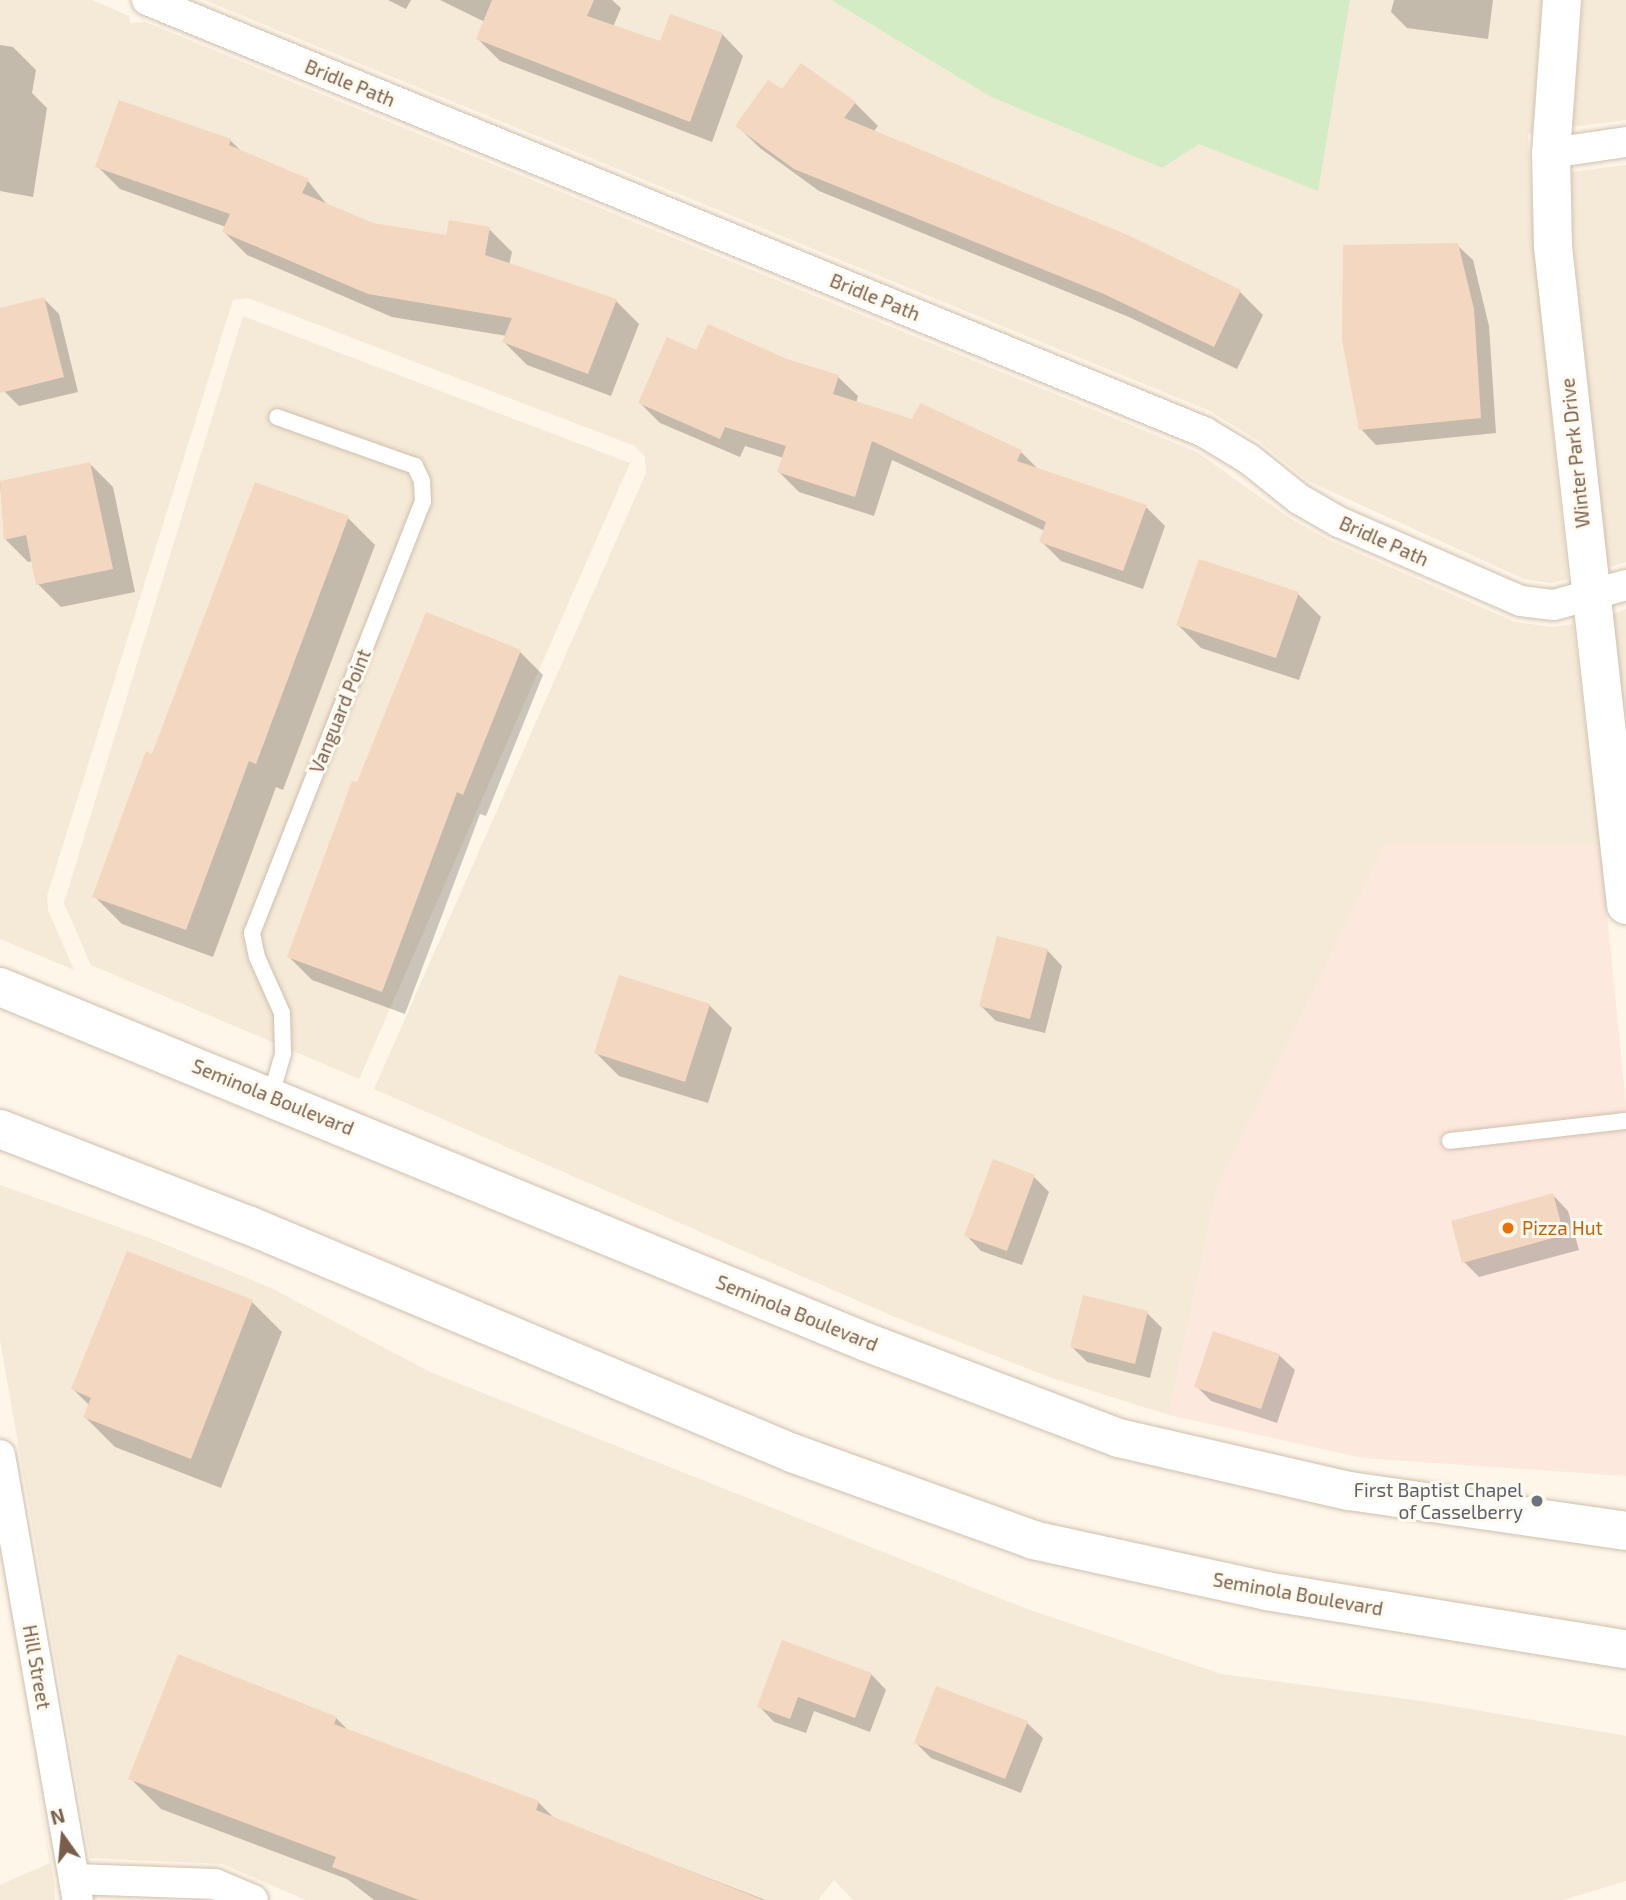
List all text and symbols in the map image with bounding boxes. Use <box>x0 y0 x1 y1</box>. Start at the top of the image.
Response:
street label: Bridle Path <box>302 55 398 111</box>
street label: Bridle Path <box>827 269 923 325</box>
street label: Winter Park Drive <box>1556 377 1594 529</box>
street label: Bridle Path <box>1336 511 1432 571</box>
street label: Vanguard Point <box>305 646 375 776</box>
street label: Seminola Boulevard <box>189 1054 357 1140</box>
place label: Pizza Hut <box>1522 1217 1603 1239</box>
marker: Pizza Hut <box>1500 1220 1516 1236</box>
street label: Seminola Boulevard <box>713 1270 881 1356</box>
place label: First Baptist Chapel of Casselberry <box>1354 1479 1523 1523</box>
marker: First Baptist Chapel of Casselberry <box>1529 1493 1545 1509</box>
street label: Seminola Boulevard <box>1211 1568 1385 1620</box>
street label: Hill Street <box>18 1623 56 1711</box>
north arrow <box>28 1802 98 1872</box>
text: N <box>48 1803 67 1829</box>

